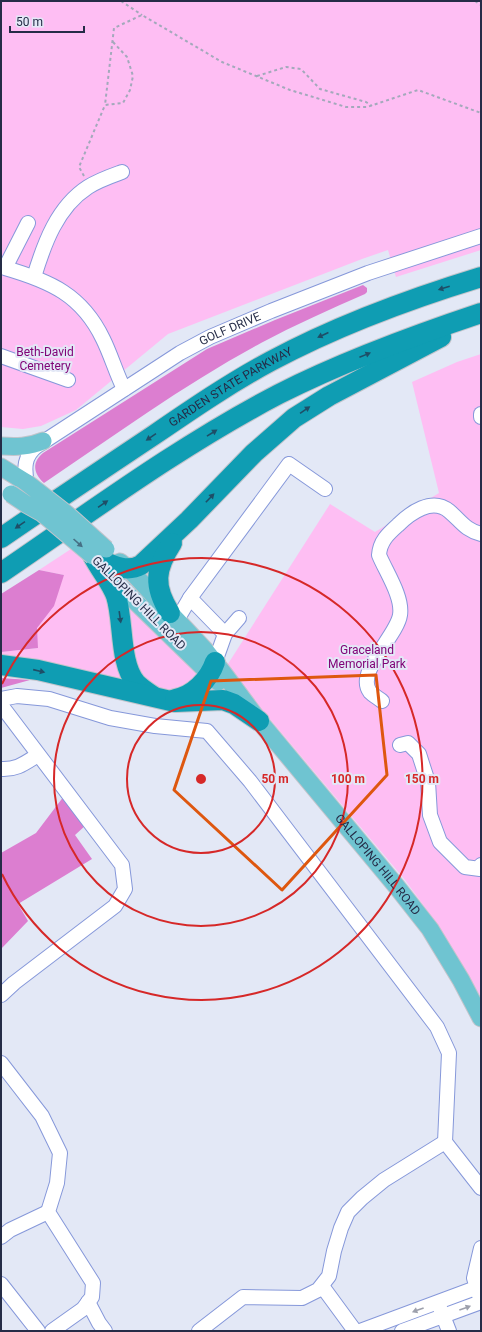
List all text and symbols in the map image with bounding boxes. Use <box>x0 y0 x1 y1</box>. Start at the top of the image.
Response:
scale bar <box>10 8 84 34</box>
text: 50 m <box>16 15 43 29</box>
one-way arrow <box>437 285 449 291</box>
street label: GOLF DRIVE <box>197 309 263 348</box>
one-way arrow <box>317 332 328 338</box>
street label: GARDEN STATE PARKWAY <box>166 344 295 430</box>
park label: Beth-David Cemetery <box>16 345 74 373</box>
one-way arrow <box>359 351 371 357</box>
one-way arrow <box>299 407 311 414</box>
one-way arrow <box>207 429 217 437</box>
one-way arrow <box>145 433 156 441</box>
one-way arrow <box>205 494 214 503</box>
one-way arrow <box>98 500 108 508</box>
one-way arrow <box>14 521 25 529</box>
one-way arrow <box>73 539 84 548</box>
street label: GALLOPING HILL ROAD <box>89 553 189 653</box>
one-way arrow <box>117 610 123 623</box>
park label: Graceland Memorial Park <box>328 643 407 671</box>
one-way arrow <box>33 668 46 674</box>
centre of rings <box>194 772 208 786</box>
text: 50 m <box>261 772 289 786</box>
text: 100 m <box>331 772 365 786</box>
text: 150 m <box>405 772 439 786</box>
street label: GALLOPING HILL ROAD <box>332 811 423 918</box>
one-way arrow <box>459 1305 471 1311</box>
one-way arrow <box>412 1307 424 1313</box>

